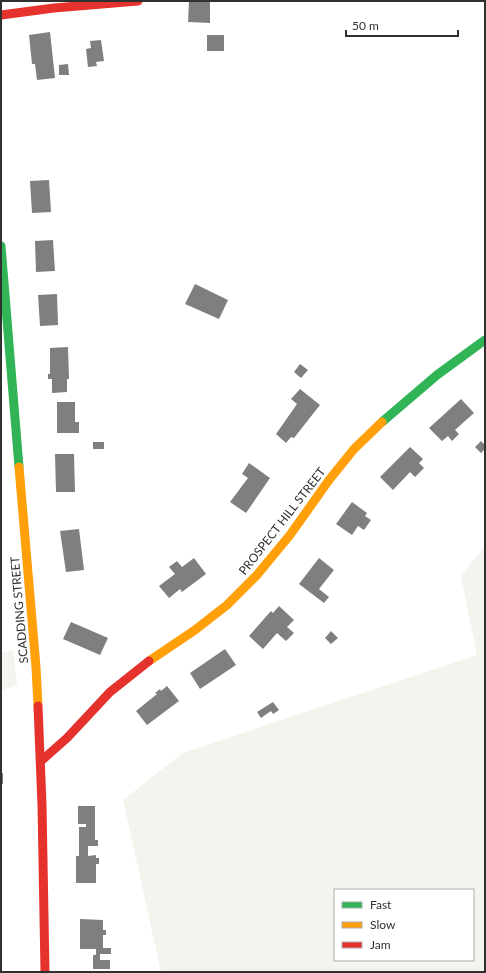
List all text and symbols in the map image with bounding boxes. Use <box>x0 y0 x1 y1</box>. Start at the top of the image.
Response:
scale bar <box>346 12 458 38</box>
text: 50 m <box>352 18 379 33</box>
street label: PROSPECT HILL STREET <box>235 464 329 578</box>
street label: SCADDING STREET <box>7 556 31 664</box>
legend <box>334 889 474 961</box>
text: Fast <box>370 897 392 912</box>
text: Slow <box>370 917 396 932</box>
text: Jam <box>370 937 391 952</box>

